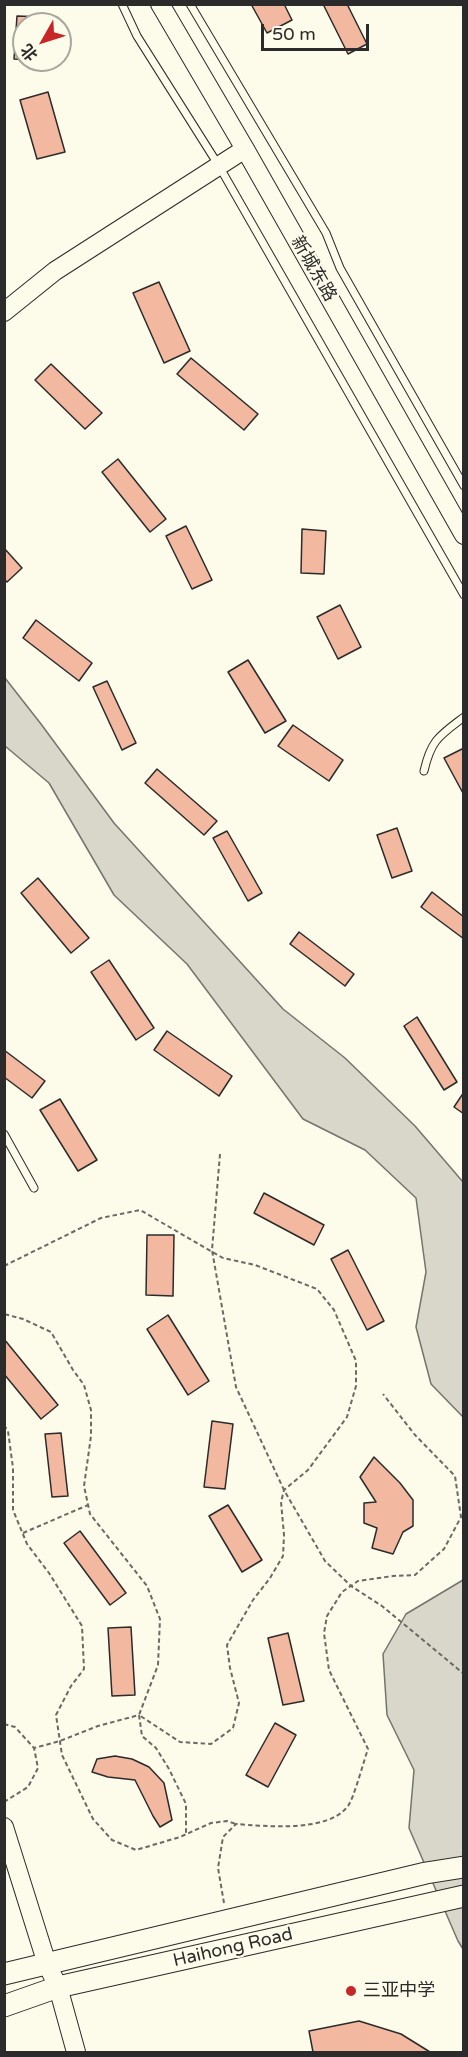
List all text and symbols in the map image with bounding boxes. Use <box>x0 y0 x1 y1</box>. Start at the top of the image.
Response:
north arrow <box>12 12 72 72</box>
scale bar <box>264 12 372 50</box>
text: 50 m <box>272 23 316 45</box>
text: 北 <box>17 40 42 65</box>
street label: 新城东路 <box>286 232 340 306</box>
street label: Haihong Road <box>171 1924 295 1972</box>
place label: 三亚中学 <box>363 1980 435 2002</box>
marker: 三亚中学 <box>344 1984 358 1998</box>

